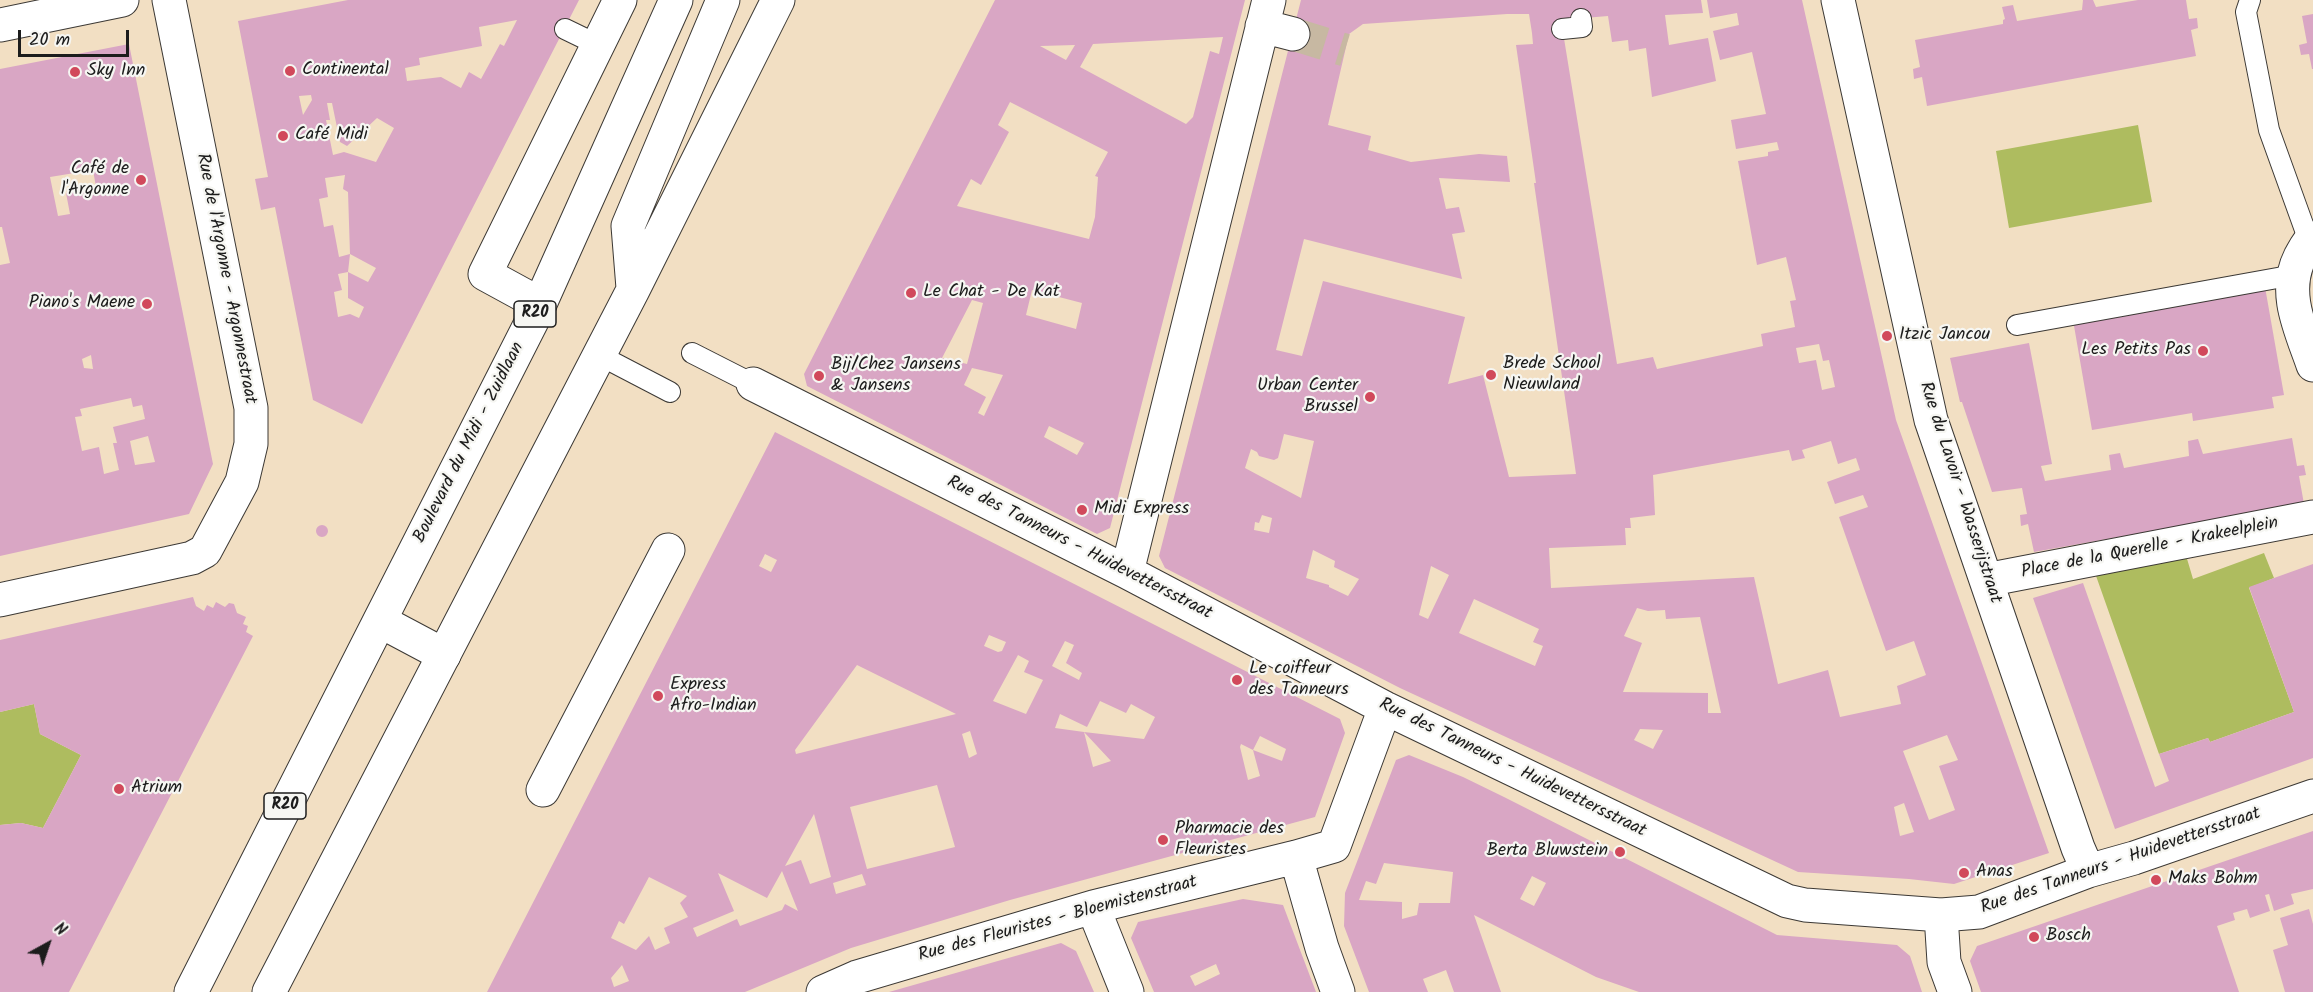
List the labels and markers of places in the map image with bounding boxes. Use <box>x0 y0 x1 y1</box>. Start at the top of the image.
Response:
place label: Continental <box>302 60 389 82</box>
place label: Sky Inn <box>87 61 145 83</box>
marker: Continental <box>283 64 297 78</box>
marker: Sky Inn <box>68 65 82 79</box>
place label: Café Midi <box>295 125 368 147</box>
marker: Café Midi <box>276 129 290 143</box>
place label: Café de l'Argonne <box>61 159 129 201</box>
marker: Café de l'Argonne <box>134 173 148 187</box>
place label: Le Chat - De Kat <box>923 282 1060 304</box>
marker: Le Chat - De Kat <box>904 286 918 300</box>
place label: Piano's Maene <box>29 293 135 315</box>
marker: Piano's Maene <box>140 297 154 311</box>
place label: Itzic Jancou <box>1899 325 1990 347</box>
marker: Itzic Jancou <box>1880 329 1894 343</box>
place label: Les Petits Pas <box>2081 340 2191 362</box>
marker: Les Petits Pas <box>2196 344 2210 358</box>
place label: Brede School Nieuwland <box>1503 354 1601 397</box>
place label: Bij/Chez Jansens & Jansens <box>831 355 961 398</box>
marker: Brede School Nieuwland <box>1484 368 1498 382</box>
marker: Bij/Chez Jansens & Jansens <box>812 369 826 383</box>
place label: Urban Center Brussel <box>1257 376 1358 418</box>
marker: Urban Center Brussel <box>1363 390 1377 404</box>
place label: Midi Express <box>1094 499 1189 521</box>
marker: Midi Express <box>1075 503 1089 517</box>
place label: Le coiffeur des Tanneurs <box>1249 659 1349 702</box>
marker: Le coiffeur des Tanneurs <box>1230 673 1244 687</box>
place label: Express Afro-Indian <box>670 675 757 718</box>
marker: Express Afro-Indian <box>651 689 665 703</box>
place label: Atrium <box>131 778 182 800</box>
marker: Atrium <box>112 782 126 796</box>
place label: Pharmacie des Fleuristes <box>1175 819 1284 862</box>
marker: Pharmacie des Fleuristes <box>1156 833 1170 847</box>
place label: Berta Bluwstein <box>1487 841 1608 863</box>
marker: Berta Bluwstein <box>1613 845 1627 859</box>
place label: Anas <box>1976 862 2013 884</box>
marker: Anas <box>1957 866 1971 880</box>
place label: Maks Bohm <box>2168 869 2258 891</box>
marker: Maks Bohm <box>2149 873 2163 887</box>
place label: Bosch <box>2046 926 2091 948</box>
marker: Bosch <box>2027 930 2041 944</box>

